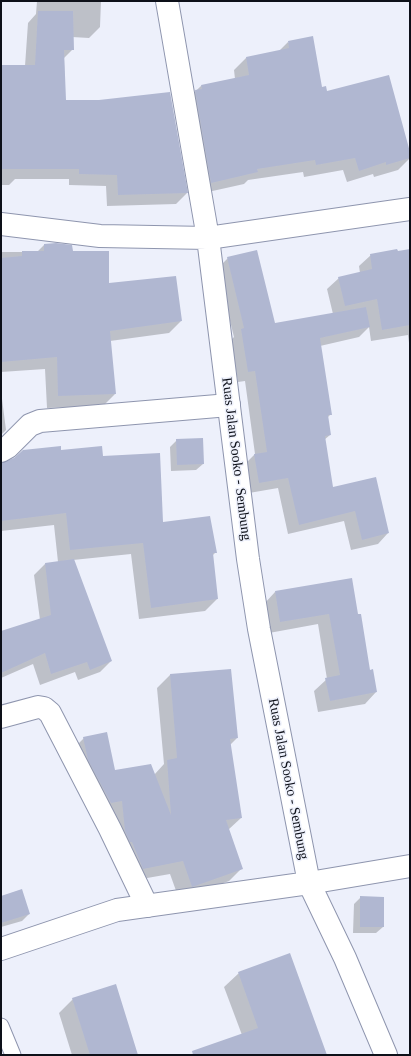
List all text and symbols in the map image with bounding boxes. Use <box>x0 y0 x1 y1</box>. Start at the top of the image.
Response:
street label: Ruas Jalan Sooko - Sembung <box>218 377 254 541</box>
street label: Ruas Jalan Sooko - Sembung <box>264 697 312 861</box>

